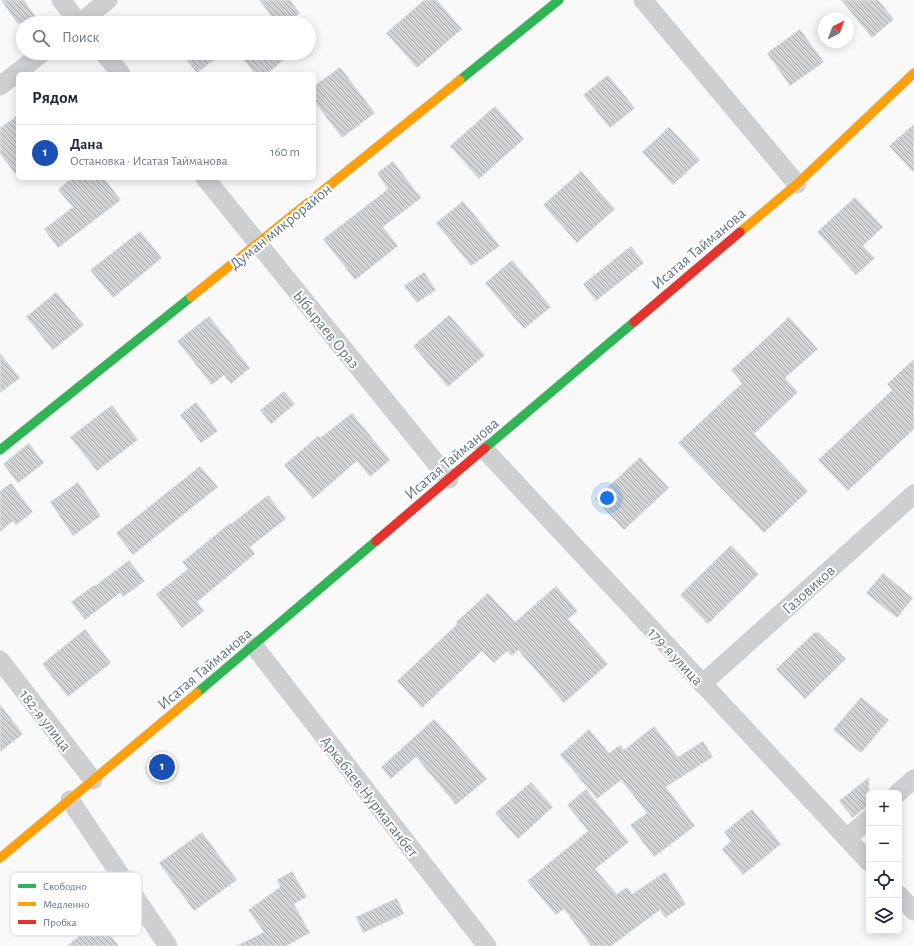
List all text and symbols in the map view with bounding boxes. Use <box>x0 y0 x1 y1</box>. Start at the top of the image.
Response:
north arrow <box>818 12 854 48</box>
search box <box>16 16 316 60</box>
icon: search <box>30 27 52 49</box>
text: Поиск <box>62 30 100 45</box>
text: Рядом <box>32 89 78 106</box>
text: Дана <box>70 137 103 152</box>
text: 1 <box>43 146 47 159</box>
text: 160 m <box>270 146 300 159</box>
text: Остановка · Исатая Тайманова <box>70 155 228 168</box>
street label: Думан микрорайон <box>227 181 335 273</box>
street label: Исатая Тайманова <box>649 205 749 293</box>
street label: Ыбыраев Ораз <box>290 288 362 372</box>
street label: Исатая Тайманова <box>402 415 502 503</box>
your location <box>597 488 617 508</box>
street label: Газовиков <box>779 562 838 617</box>
street label: Исатая Тайманова <box>155 625 255 713</box>
street label: 179-я улица <box>644 625 706 689</box>
street label: 182-я улица <box>16 687 74 755</box>
street label: Аркабаев Нурмаганбет <box>316 733 421 861</box>
pin: 1 <box>149 752 175 782</box>
map controls <box>866 790 902 934</box>
button: + <box>866 790 902 826</box>
button: − <box>866 826 902 862</box>
button: locate <box>866 862 902 898</box>
legend <box>10 872 142 936</box>
text: Свободно <box>43 881 87 892</box>
button: layers <box>866 898 902 934</box>
text: Медленно <box>43 899 90 910</box>
text: Пробка <box>43 917 76 928</box>

